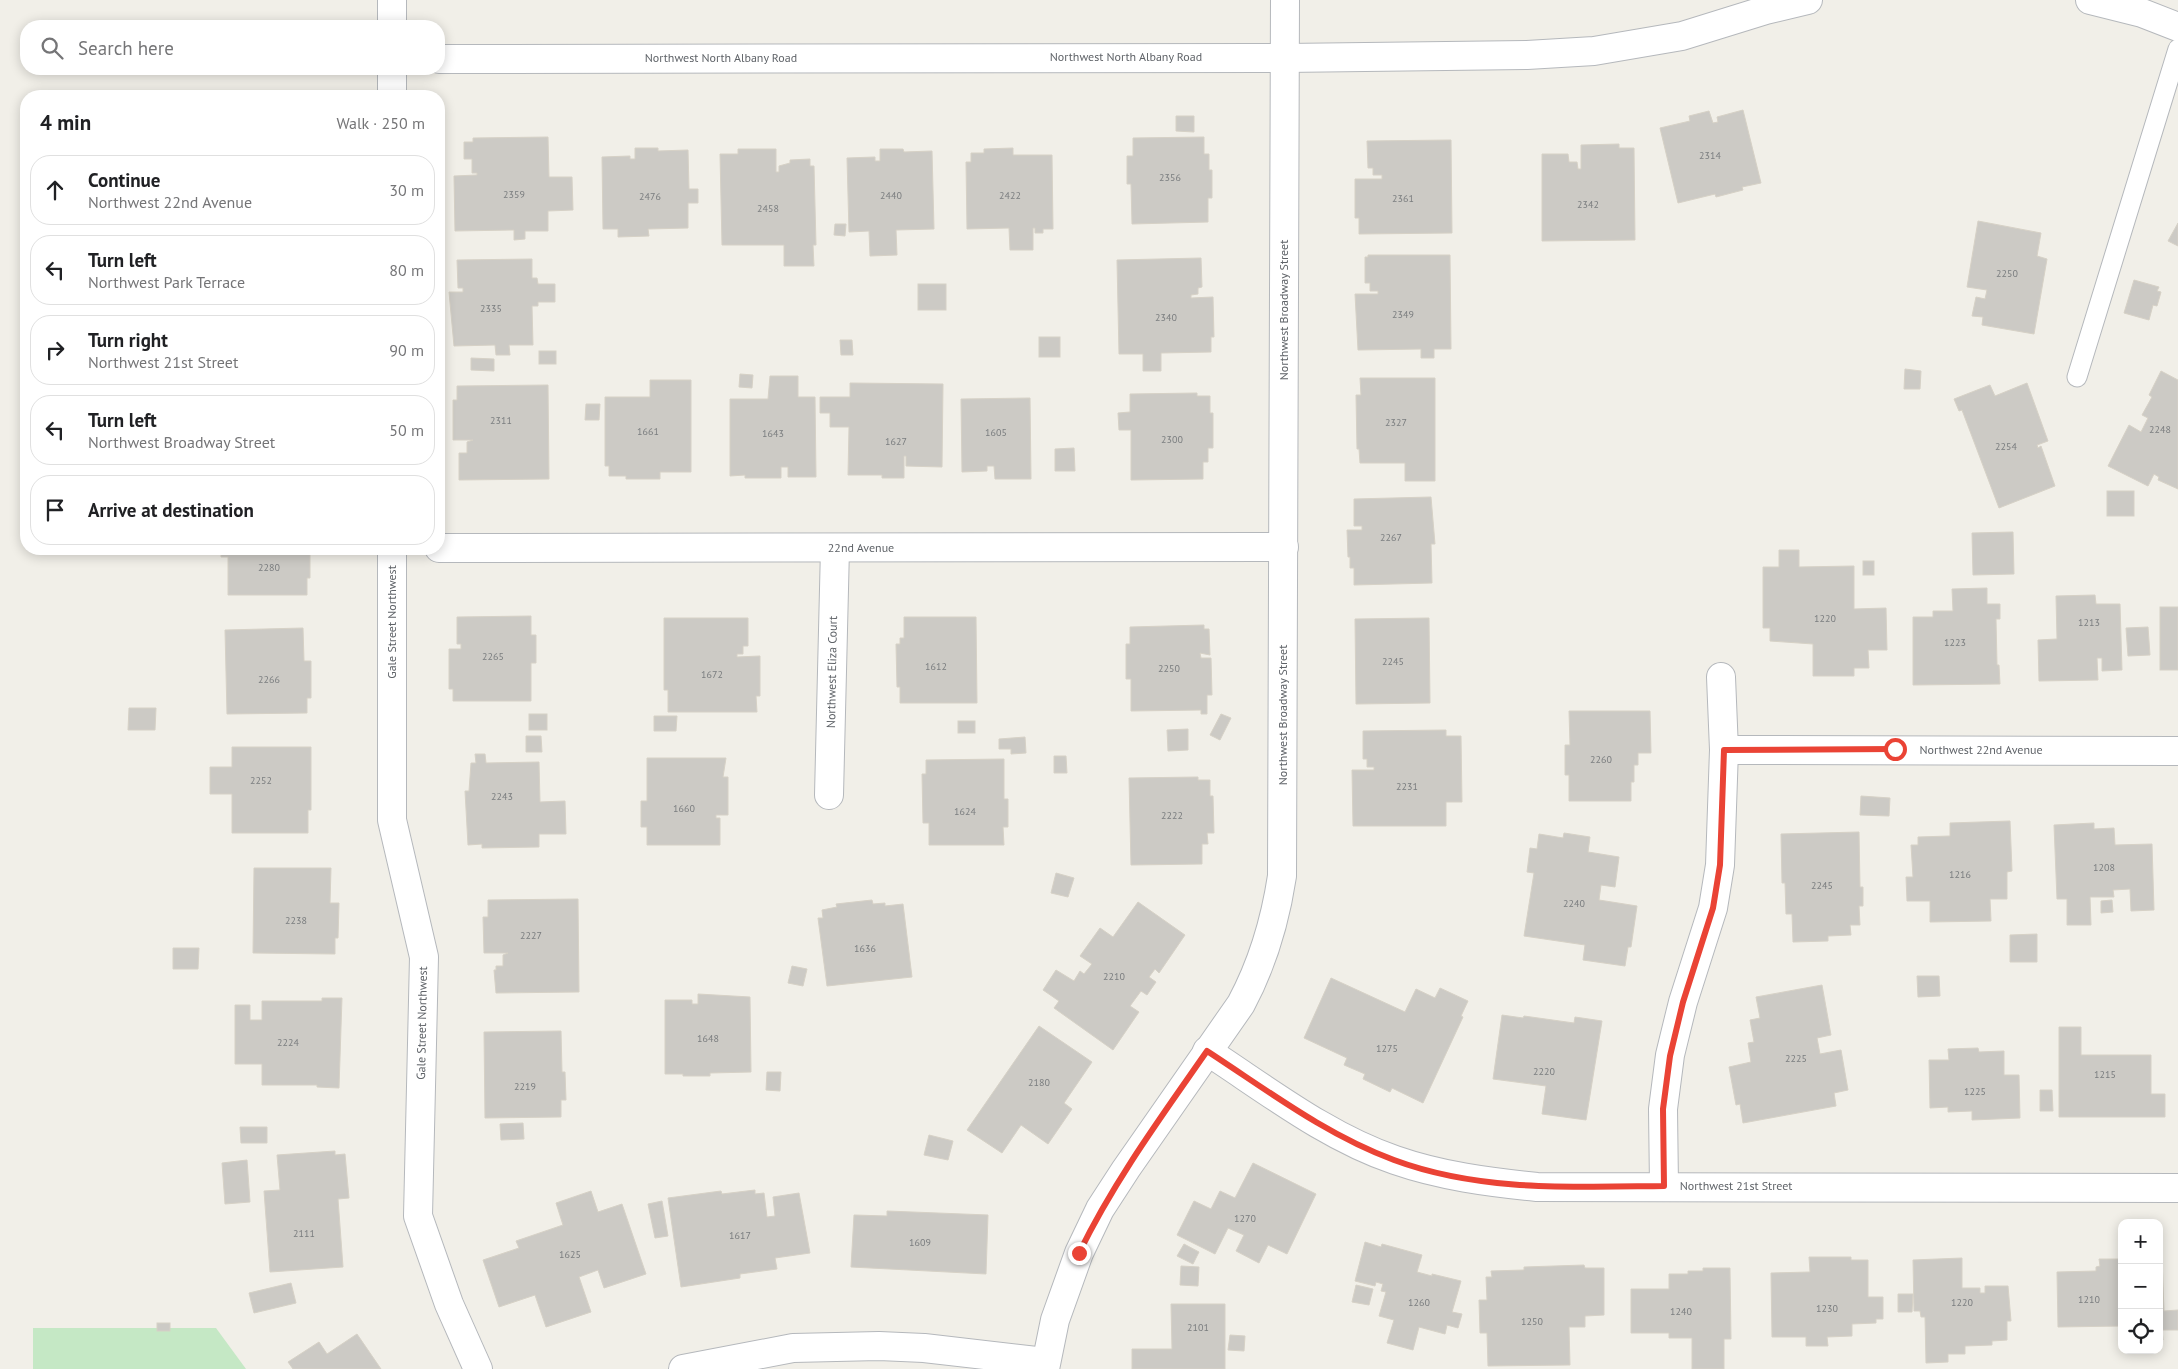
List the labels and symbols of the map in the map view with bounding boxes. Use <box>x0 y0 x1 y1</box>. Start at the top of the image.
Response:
street label: Northwest North Albany Road <box>1050 49 1202 64</box>
street label: Northwest North Albany Road <box>645 50 797 65</box>
house number: 2314 <box>1699 149 1721 162</box>
house number: 2356 <box>1159 171 1181 184</box>
house number: 2359 <box>503 188 525 201</box>
house number: 2440 <box>880 189 902 202</box>
house number: 2422 <box>999 189 1021 202</box>
house number: 2476 <box>639 190 661 203</box>
house number: 2361 <box>1392 192 1414 205</box>
house number: 2342 <box>1577 198 1599 211</box>
house number: 2458 <box>757 202 779 215</box>
street label: Northwest Broadway Street <box>1276 240 1291 380</box>
house number: 2250 <box>1996 267 2018 280</box>
house number: 2335 <box>480 302 502 315</box>
house number: 2349 <box>1392 308 1414 321</box>
house number: 2340 <box>1155 311 1177 324</box>
house number: 2311 <box>490 414 512 427</box>
house number: 2327 <box>1385 416 1407 429</box>
house number: 2248 <box>2149 423 2171 436</box>
house number: 1661 <box>637 425 659 438</box>
house number: 1605 <box>985 426 1007 439</box>
house number: 1643 <box>762 427 784 440</box>
house number: 2300 <box>1161 433 1183 446</box>
house number: 1627 <box>885 435 907 448</box>
house number: 2254 <box>1995 440 2017 453</box>
house number: 2267 <box>1380 531 1402 544</box>
street label: 22nd Avenue <box>828 540 894 555</box>
house number: 2280 <box>258 561 280 574</box>
street label: Gale Street Northwest <box>384 565 399 679</box>
house number: 1220 <box>1814 612 1836 625</box>
street label: Northwest Eliza Court <box>823 616 840 728</box>
house number: 1213 <box>2078 616 2100 629</box>
house number: 1223 <box>1944 636 1966 649</box>
street label: Northwest Broadway Street <box>1275 645 1290 785</box>
house number: 2265 <box>482 650 504 663</box>
house number: 2245 <box>1382 655 1404 668</box>
house number: 1612 <box>925 660 947 673</box>
house number: 2250 <box>1158 662 1180 675</box>
house number: 1672 <box>701 668 723 681</box>
house number: 2266 <box>258 673 280 686</box>
route start <box>1884 738 1907 761</box>
street label: Northwest 22nd Avenue <box>1919 742 2043 757</box>
house number: 2260 <box>1590 753 1612 766</box>
house number: 2252 <box>250 774 272 787</box>
house number: 2231 <box>1396 780 1418 793</box>
house number: 2243 <box>491 790 513 803</box>
house number: 1660 <box>673 802 695 815</box>
house number: 1624 <box>954 805 976 818</box>
house number: 2222 <box>1161 809 1183 822</box>
house number: 1208 <box>2093 861 2115 874</box>
house number: 1216 <box>1949 868 1971 881</box>
house number: 2245 <box>1811 879 1833 892</box>
house number: 2240 <box>1563 897 1585 910</box>
house number: 2238 <box>285 914 307 927</box>
house number: 2227 <box>520 929 542 942</box>
house number: 1636 <box>854 942 876 955</box>
street label: Gale Street Northwest <box>413 966 430 1080</box>
house number: 2210 <box>1103 970 1125 983</box>
house number: 1648 <box>697 1032 719 1045</box>
house number: 2224 <box>277 1036 299 1049</box>
house number: 1275 <box>1376 1042 1398 1055</box>
house number: 2225 <box>1785 1052 1807 1065</box>
house number: 2220 <box>1533 1065 1555 1078</box>
house number: 1215 <box>2094 1068 2116 1081</box>
house number: 2180 <box>1028 1076 1050 1089</box>
house number: 2219 <box>514 1080 536 1093</box>
house number: 1225 <box>1964 1085 1986 1098</box>
street label: Northwest 21st Street <box>1680 1178 1792 1193</box>
house number: 1270 <box>1234 1212 1256 1225</box>
house number: 2111 <box>293 1227 315 1240</box>
house number: 1617 <box>729 1229 751 1242</box>
house number: 1609 <box>909 1236 931 1249</box>
route end <box>1068 1242 1091 1265</box>
house number: 1625 <box>559 1248 581 1261</box>
house number: 1210 <box>2078 1293 2100 1306</box>
house number: 1260 <box>1408 1296 1430 1309</box>
house number: 1220 <box>1951 1296 1973 1309</box>
house number: 1230 <box>1816 1302 1838 1315</box>
house number: 1240 <box>1670 1305 1692 1318</box>
house number: 1250 <box>1521 1315 1543 1328</box>
house number: 2101 <box>1187 1321 1209 1334</box>

